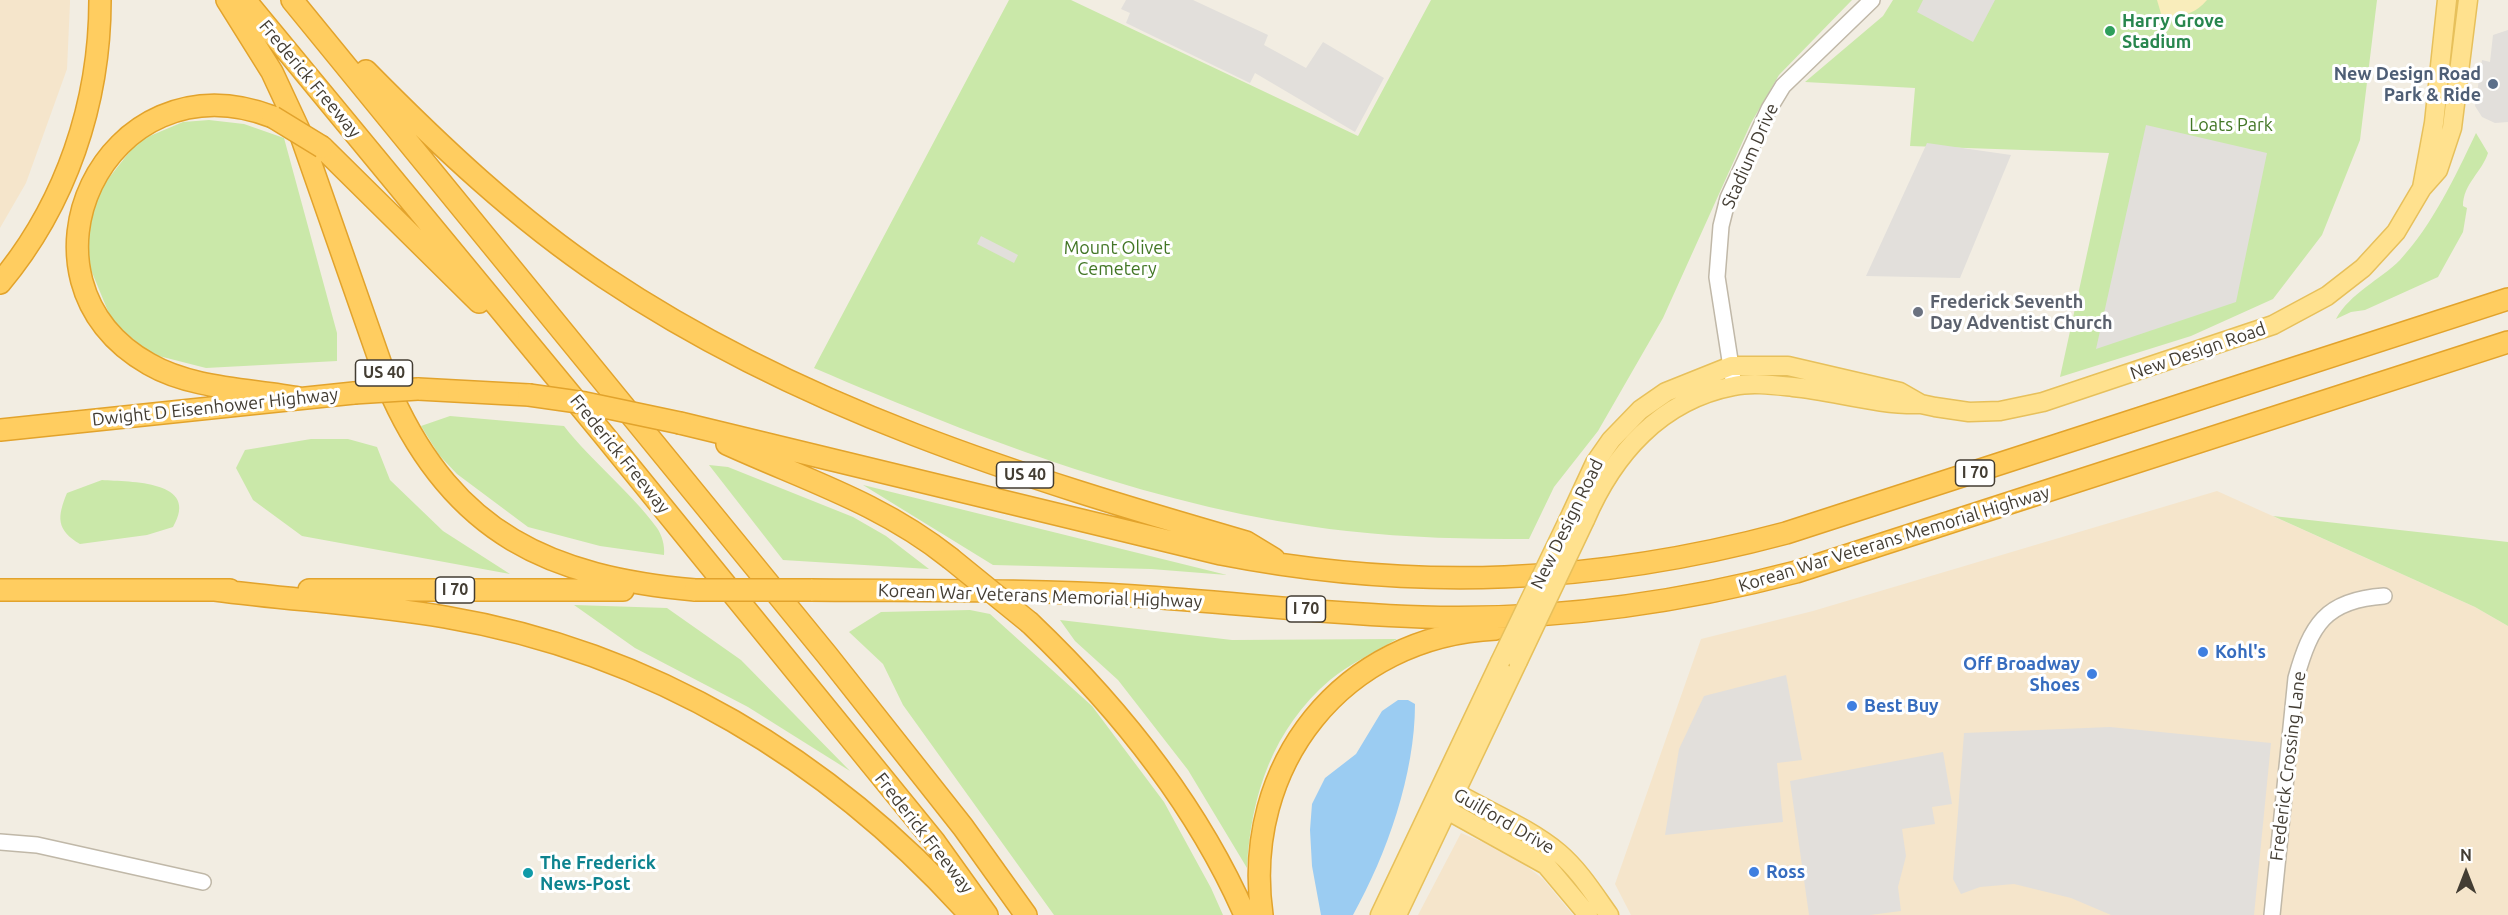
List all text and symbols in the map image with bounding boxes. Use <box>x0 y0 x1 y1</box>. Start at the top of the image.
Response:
place label: Harry Grove Stadium <box>2122 10 2224 52</box>
street label: Frederick Freeway <box>255 16 365 142</box>
marker: Harry Grove Stadium <box>2103 24 2117 38</box>
place label: New Design Road Park & Ride <box>2334 63 2481 106</box>
marker: New Design Road Park & Ride <box>2486 77 2500 91</box>
street label: Stadium Drive <box>1717 100 1783 212</box>
park label: Loats Park <box>2189 114 2273 136</box>
park label: Mount Olivet Cemetery <box>1064 237 1170 280</box>
place label: Frederick Seventh Day Adventist Church <box>1930 291 2113 334</box>
marker: Frederick Seventh Day Adventist Church <box>1911 305 1925 319</box>
street label: New Design Road <box>2127 318 2269 384</box>
road number: US 40 <box>356 360 412 386</box>
street label: Dwight D Eisenhower Highway <box>91 383 339 431</box>
street label: Frederick Freeway <box>565 390 675 518</box>
street label: New Design Road <box>1526 455 1608 593</box>
road number: I 70 <box>1956 460 1994 486</box>
road number: US 40 <box>996 462 1054 488</box>
street label: Korean War Veterans Memorial Highway <box>1736 481 2052 597</box>
road number: I 70 <box>436 577 474 603</box>
street label: Korean War Veterans Memorial Highway <box>878 580 1202 612</box>
road number: I 70 <box>1286 596 1326 622</box>
place label: Kohl's <box>2215 641 2266 663</box>
marker: Kohl's <box>2196 645 2210 659</box>
place label: Off Broadway Shoes <box>1963 653 2080 696</box>
marker: Off Broadway Shoes <box>2085 667 2099 681</box>
street label: Frederick Crossing Lane <box>2266 670 2310 862</box>
place label: Best Buy <box>1864 695 1939 717</box>
marker: Best Buy <box>1845 699 1859 713</box>
street label: Frederick Freeway <box>870 768 978 898</box>
street label: Guilford Drive <box>1450 783 1558 859</box>
north arrow <box>2436 843 2496 903</box>
text: N <box>2460 846 2472 864</box>
place label: The Frederick News-Post <box>540 852 656 894</box>
place label: Ross <box>1766 861 1805 883</box>
marker: Ross <box>1747 865 1761 879</box>
marker: The Frederick News-Post <box>521 866 535 880</box>

